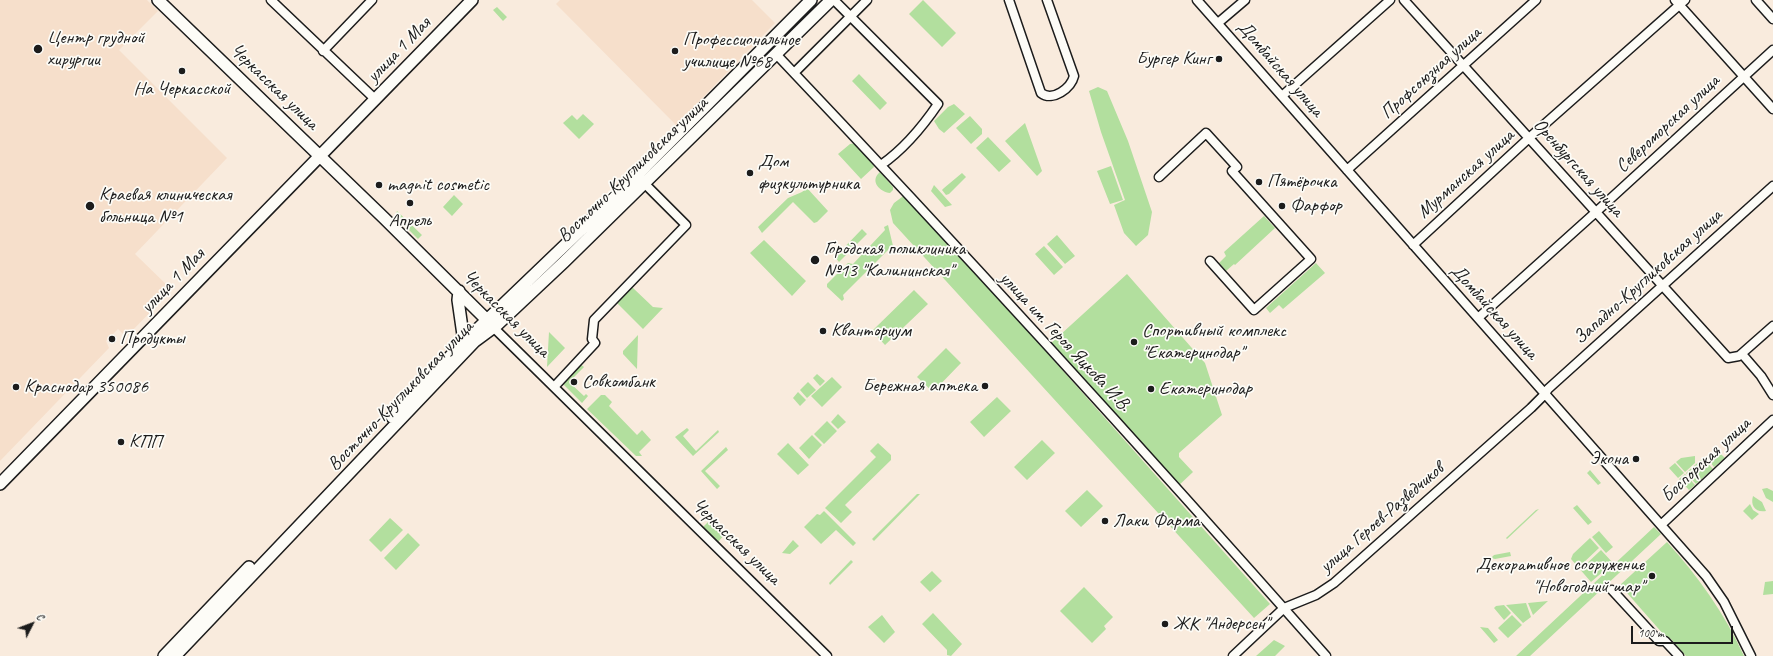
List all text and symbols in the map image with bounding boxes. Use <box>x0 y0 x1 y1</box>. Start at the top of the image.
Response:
street label: улица 1 Мая <box>362 13 436 87</box>
street label: Домбайская улица <box>1232 16 1328 122</box>
street label: Профсоюзная улица <box>1376 22 1486 124</box>
place label: Центр грудной хирургии <box>47 27 144 71</box>
place label: Профессиональное училище №68 <box>683 29 800 73</box>
street label: Черкасская улица <box>225 39 323 135</box>
marker: Центр грудной хирургии <box>32 43 44 55</box>
marker: Профессиональное училище №68 <box>670 46 680 56</box>
place label: Бургер Кинг <box>1136 48 1211 70</box>
marker: Бургер Кинг <box>1214 54 1224 64</box>
marker: На Черкасской <box>177 66 187 76</box>
street label: Североморская улица <box>1611 70 1725 178</box>
place label: На Черкасской <box>134 78 230 100</box>
street label: Восточно-Кругликовская улица <box>553 92 713 248</box>
street label: Оренбургская улица <box>1528 114 1628 222</box>
street label: Мурманская улица <box>1413 125 1519 223</box>
place label: Дом физкультурника <box>758 151 859 195</box>
marker: Дом физкультурника <box>745 168 755 178</box>
place label: Пятёрочка <box>1267 171 1337 193</box>
place label: magnit cosmetic <box>387 174 489 196</box>
marker: Пятёрочка <box>1254 177 1264 187</box>
marker: magnit cosmetic <box>374 180 384 190</box>
place label: Краевая клиническая больница №1 <box>99 184 231 228</box>
place label: Фарфор <box>1290 195 1342 217</box>
marker: Апрель <box>405 198 415 208</box>
marker: Краевая клиническая больница №1 <box>84 200 96 212</box>
marker: Фарфор <box>1277 201 1287 211</box>
street label: Западно-Кругликовская улица <box>1569 204 1727 350</box>
place label: Апрель <box>389 210 431 232</box>
place label: Городская поликлиника №13 "Калининская" <box>824 238 965 282</box>
street label: улица 1 Мая <box>136 244 210 318</box>
marker: Городская поликлиника №13 "Калининская" <box>809 254 821 266</box>
street label: Домбайская улица <box>1445 260 1543 364</box>
street label: Черкасская улица <box>457 265 555 363</box>
street label: улица им. Героя Яцкова И.В. <box>994 267 1136 417</box>
street label: Восточно-Кругликовская улица <box>323 316 479 476</box>
place label: Кванториум <box>831 320 911 342</box>
place label: Спортивный комплекс "Екатеринодар" <box>1142 320 1286 364</box>
marker: Кванториум <box>818 326 828 336</box>
place label: Продукты <box>120 328 185 350</box>
marker: Продукты <box>107 334 117 344</box>
marker: Спортивный комплекс "Екатеринодар" <box>1129 337 1139 347</box>
place label: Совкомбанк <box>582 371 655 393</box>
place label: Бережная аптека <box>863 375 977 397</box>
place label: Краснодар 350086 <box>24 376 148 398</box>
marker: Совкомбанк <box>569 377 579 387</box>
place label: Екатеринодар <box>1159 378 1252 400</box>
marker: Бережная аптека <box>980 381 990 391</box>
marker: Краснодар 350086 <box>11 382 21 392</box>
marker: Екатеринодар <box>1146 384 1156 394</box>
street label: Боспорская улица <box>1656 413 1756 507</box>
place label: КПП <box>129 431 161 453</box>
marker: КПП <box>116 437 126 447</box>
place label: Экона <box>1590 448 1628 470</box>
marker: Экона <box>1631 454 1641 464</box>
street label: улица Героев-Разведчиков <box>1315 458 1449 578</box>
street label: Черкасская улица <box>687 494 785 590</box>
place label: Лаки Фарма <box>1113 510 1199 532</box>
marker: Лаки Фарма <box>1100 516 1110 526</box>
place label: Декоративное сооружение "Новогодний шар" <box>1476 554 1644 598</box>
marker: Декоративное сооружение "Новогодний шар" <box>1647 571 1657 581</box>
north arrow <box>12 604 52 644</box>
text: С <box>34 609 48 623</box>
place label: ЖК "Андерсен" <box>1173 613 1269 635</box>
scale bar <box>1633 618 1735 644</box>
marker: ЖК "Андерсен" <box>1160 619 1170 629</box>
text: 100 m <box>1638 625 1664 641</box>

